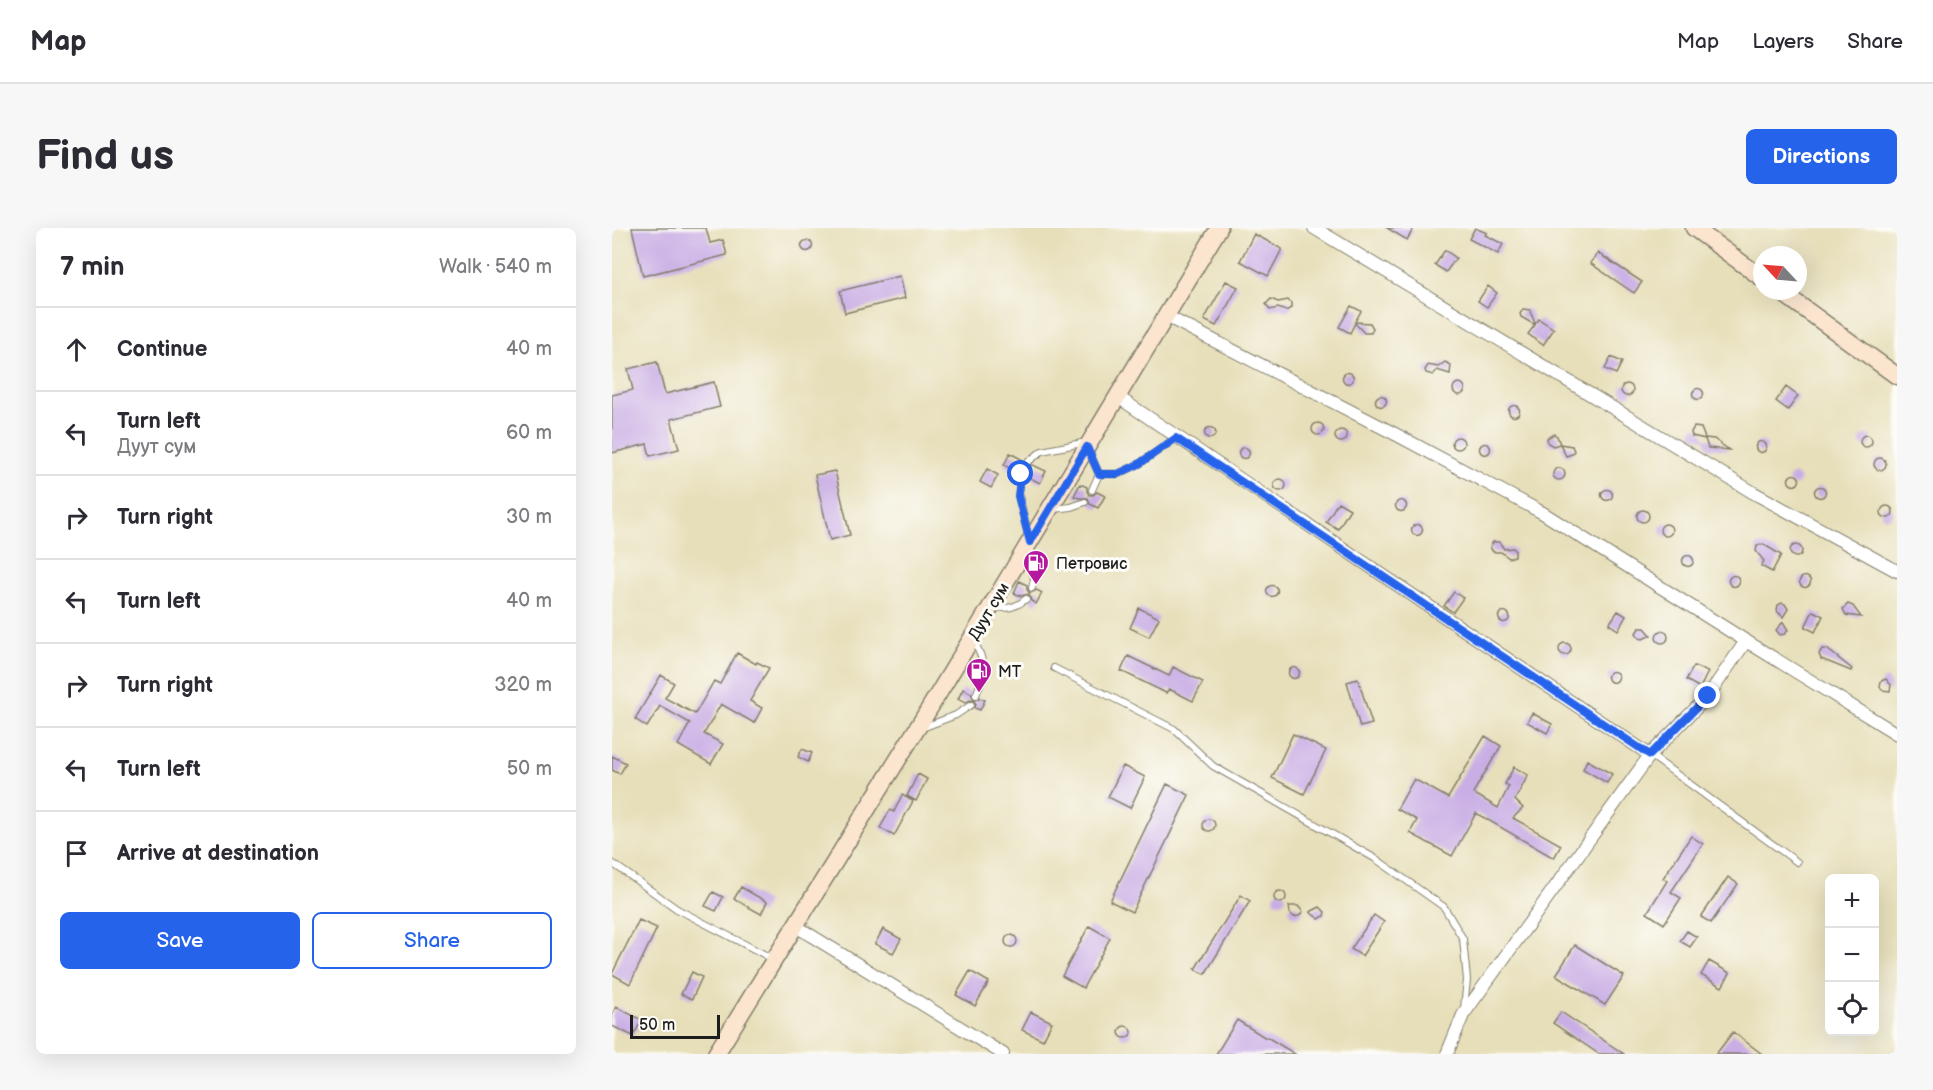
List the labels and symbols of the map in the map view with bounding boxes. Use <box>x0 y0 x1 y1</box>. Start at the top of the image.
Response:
north arrow <box>1753 246 1807 300</box>
route start <box>1007 460 1033 486</box>
fuel station icon: Петровиc <box>1021 548 1051 586</box>
place label: Петровиc <box>1056 555 1128 574</box>
street label: Дуут сум <box>965 580 1014 644</box>
fuel station icon: MT <box>964 656 994 694</box>
place label: MT <box>998 663 1022 682</box>
route end <box>1694 682 1720 708</box>
scale bar <box>630 1012 720 1040</box>

